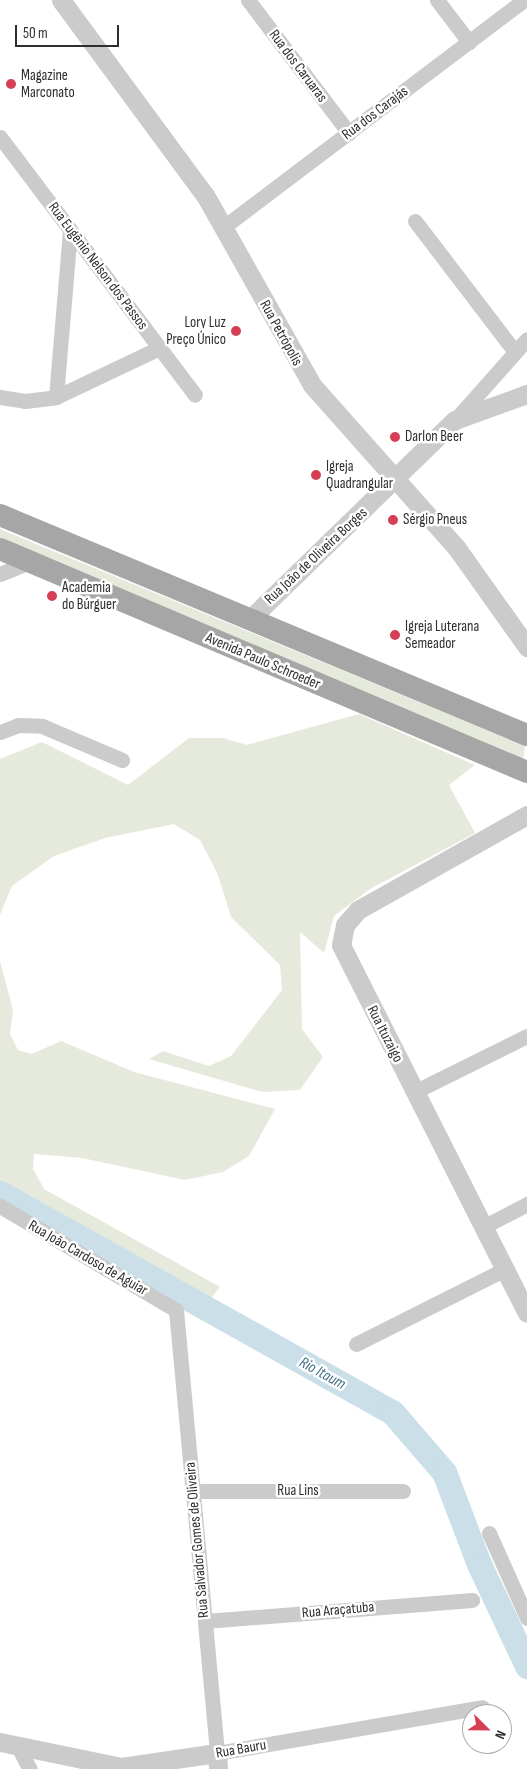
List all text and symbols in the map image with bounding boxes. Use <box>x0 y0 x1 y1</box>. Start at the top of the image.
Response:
scale bar <box>18 15 121 47</box>
text: 50 m <box>23 24 48 43</box>
street label: Rua dos Caruaras <box>265 26 331 106</box>
place label: Magazine Marconato <box>21 66 75 101</box>
marker: Magazine Marconato <box>5 78 17 90</box>
street label: Rua dos Carajás <box>338 82 412 144</box>
street label: Rua Eugênio Nelson dos Passos <box>44 199 152 333</box>
street label: Rua Petrópolis <box>256 297 306 369</box>
place label: Lory Luz Preço Único <box>166 313 226 348</box>
marker: Lory Luz Preço Único <box>230 325 242 337</box>
place label: Darlon Beer <box>405 428 463 446</box>
marker: Darlon Beer <box>389 431 401 443</box>
place label: Igreja Quadrangular <box>326 457 393 492</box>
marker: Igreja Quadrangular <box>310 469 322 481</box>
street label: Rua João de Oliveira Borges <box>261 504 371 608</box>
place label: Sérgio Pneus <box>403 511 467 529</box>
marker: Sérgio Pneus <box>387 514 399 526</box>
place label: Academia do Búrguer <box>62 578 116 613</box>
marker: Academia do Búrguer <box>46 590 58 602</box>
place label: Igreja Luterana Semeador <box>405 617 479 652</box>
street label: Avenida Paulo Schroeder <box>203 629 323 693</box>
marker: Igreja Luterana Semeador <box>389 629 401 641</box>
street label: Rua Ituzaigo <box>363 1003 407 1065</box>
street label: Rua João Cardoso de Aguiar <box>25 1217 151 1299</box>
water label: Rio Itaum <box>295 1353 349 1395</box>
street label: Rua Salvador Gomes de Oliveira <box>181 1461 213 1619</box>
street label: Rua Lins <box>277 1482 319 1500</box>
street label: Rua Araçatuba <box>301 1598 375 1622</box>
north arrow <box>462 1704 512 1754</box>
text: N <box>491 1728 510 1741</box>
street label: Rua Bauru <box>214 1736 268 1762</box>

